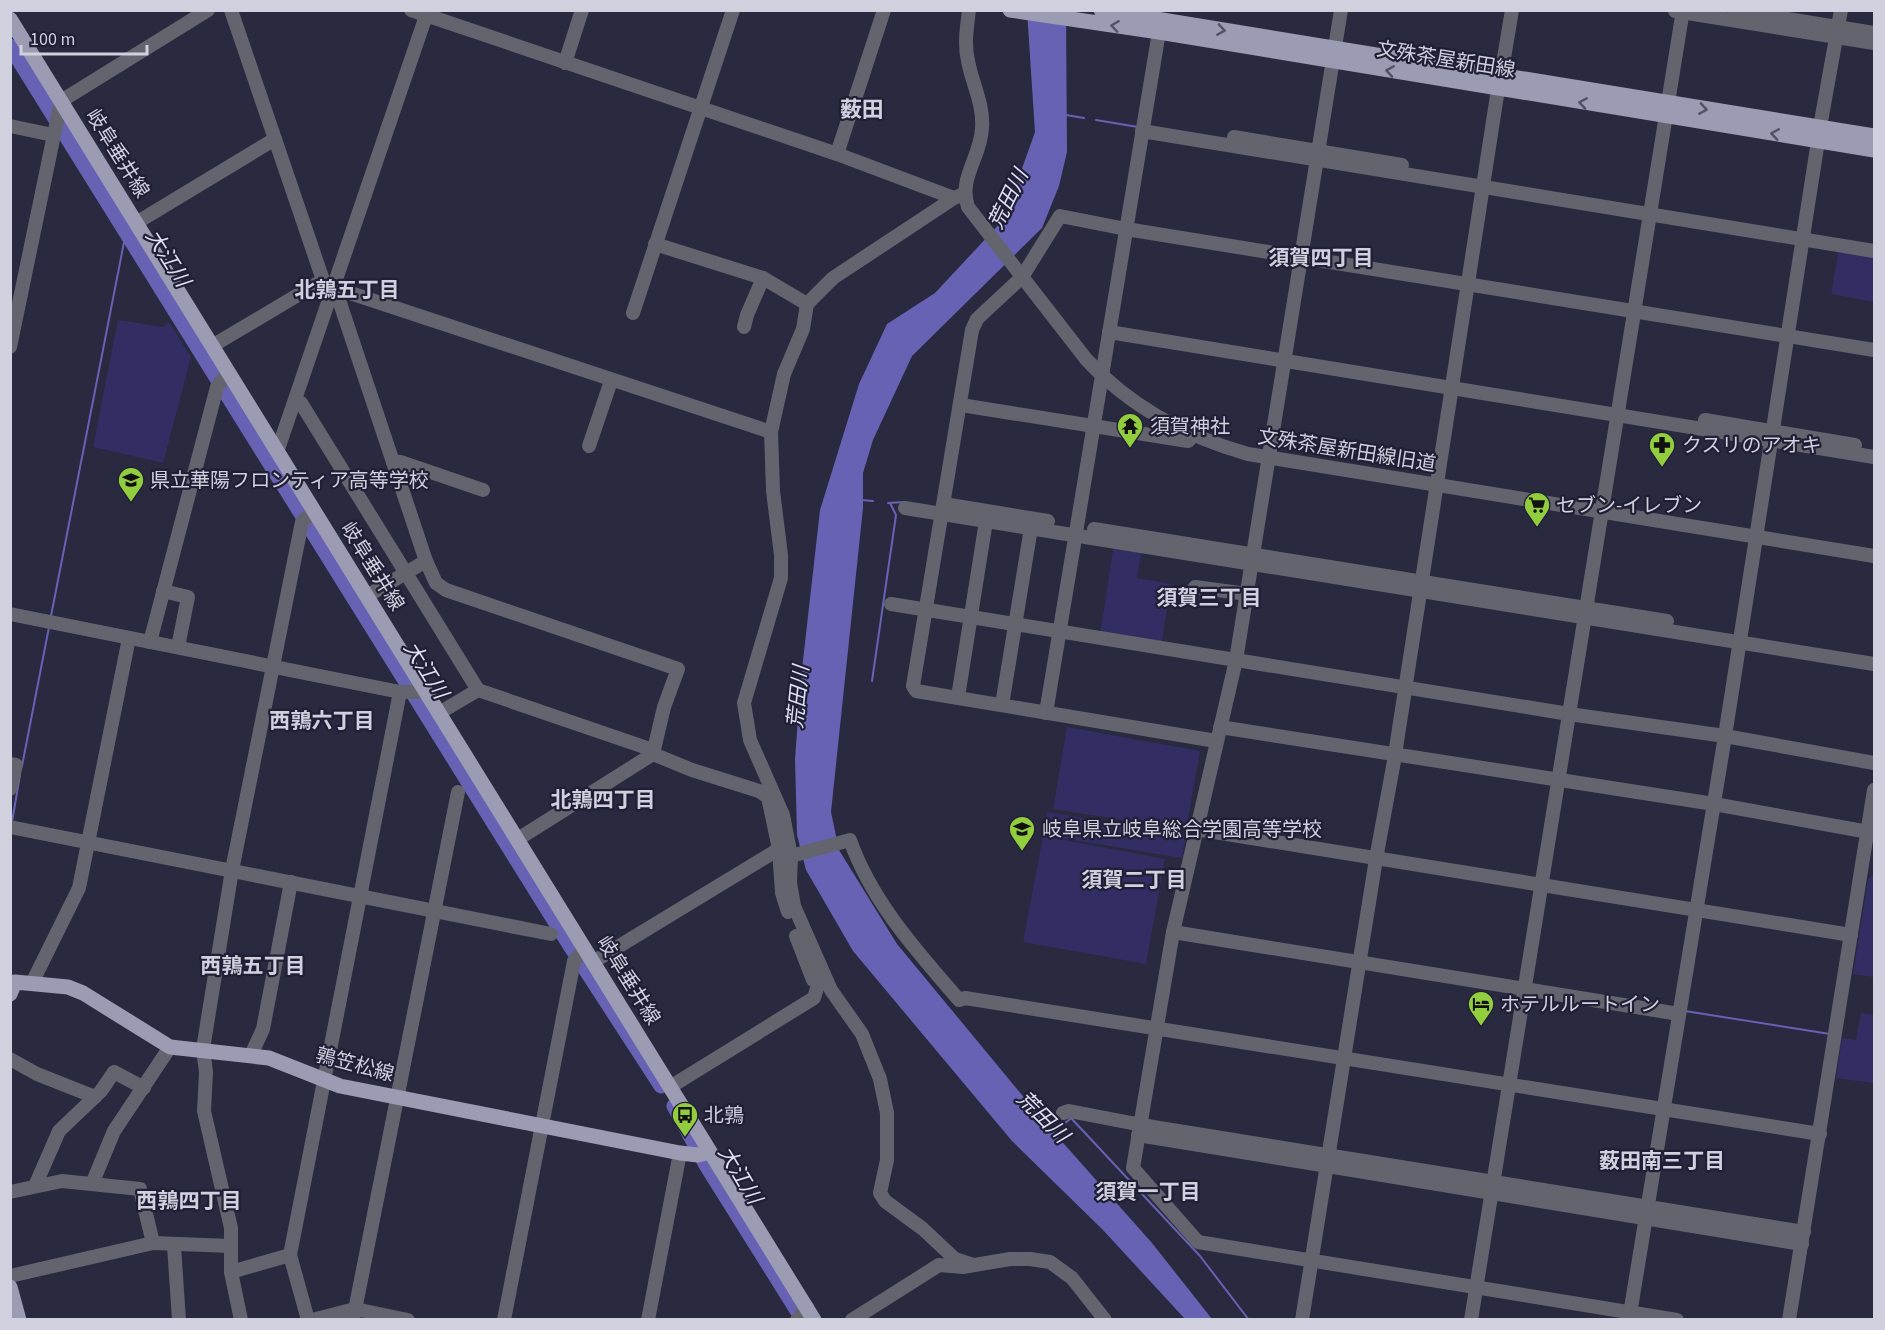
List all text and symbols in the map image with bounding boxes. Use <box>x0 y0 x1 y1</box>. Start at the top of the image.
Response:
scale bar <box>21 18 147 56</box>
one-way arrow <box>1111 20 1120 32</box>
one-way arrow <box>1216 24 1225 36</box>
text: 100 m <box>30 27 75 52</box>
street label: 文殊茶屋新田線 <box>1375 35 1517 85</box>
one-way arrow <box>1386 66 1395 78</box>
district label: 薮田 <box>840 94 884 126</box>
one-way arrow <box>1578 97 1587 109</box>
one-way arrow <box>1699 102 1708 114</box>
street label: 岐阜垂井線 <box>79 104 156 203</box>
one-way arrow <box>1771 128 1781 141</box>
water label: 荒田川 <box>981 162 1036 234</box>
water label: 大江川 <box>139 223 198 294</box>
district label: 須賀四丁目 <box>1269 243 1374 273</box>
district label: 北鶉五丁目 <box>295 275 400 305</box>
temple icon: 須賀神社 <box>1115 411 1145 449</box>
place label: 須賀神社 <box>1150 413 1230 441</box>
street label: 文殊茶屋新田線旧道 <box>1256 423 1438 479</box>
pharmacy icon: クスリのアオキ <box>1647 430 1677 468</box>
place label: クスリのアオキ <box>1682 432 1821 460</box>
school or university icon: 県立華陽フロンティア高等学校 <box>116 465 146 503</box>
place label: 県立華陽フロンティア高等学校 <box>150 467 429 495</box>
supermarket icon: セブン-イレブン <box>1522 490 1552 528</box>
place label: セブン-イレブン <box>1556 492 1702 520</box>
street label: 岐阜垂井線 <box>334 517 411 616</box>
district label: 須賀三丁目 <box>1157 583 1262 613</box>
water label: 大江川 <box>397 635 456 706</box>
water label: 荒田川 <box>780 662 816 730</box>
district label: 西鶉六丁目 <box>270 706 375 736</box>
district label: 北鶉四丁目 <box>551 785 656 815</box>
school or university icon: 岐阜県立岐阜総合学園高等学校 <box>1007 814 1037 852</box>
place label: 岐阜県立岐阜総合学園高等学校 <box>1042 816 1322 844</box>
district label: 須賀二丁目 <box>1082 865 1187 895</box>
street label: 岐阜垂井線 <box>590 931 667 1030</box>
district label: 西鶉五丁目 <box>201 951 306 981</box>
hotel icon: ホテルルートイン <box>1466 989 1496 1027</box>
place label: ホテルルートイン <box>1500 991 1660 1019</box>
street label: 鶉笠松線 <box>312 1041 397 1089</box>
water label: 荒田川 <box>1010 1084 1077 1151</box>
bus stop icon: 北鶉 <box>670 1100 700 1138</box>
place label: 北鶉 <box>704 1102 744 1130</box>
water label: 大江川 <box>711 1140 770 1211</box>
district label: 薮田南三丁目 <box>1599 1146 1725 1176</box>
district label: 須賀一丁目 <box>1096 1177 1201 1207</box>
district label: 西鶉四丁目 <box>137 1186 242 1216</box>

